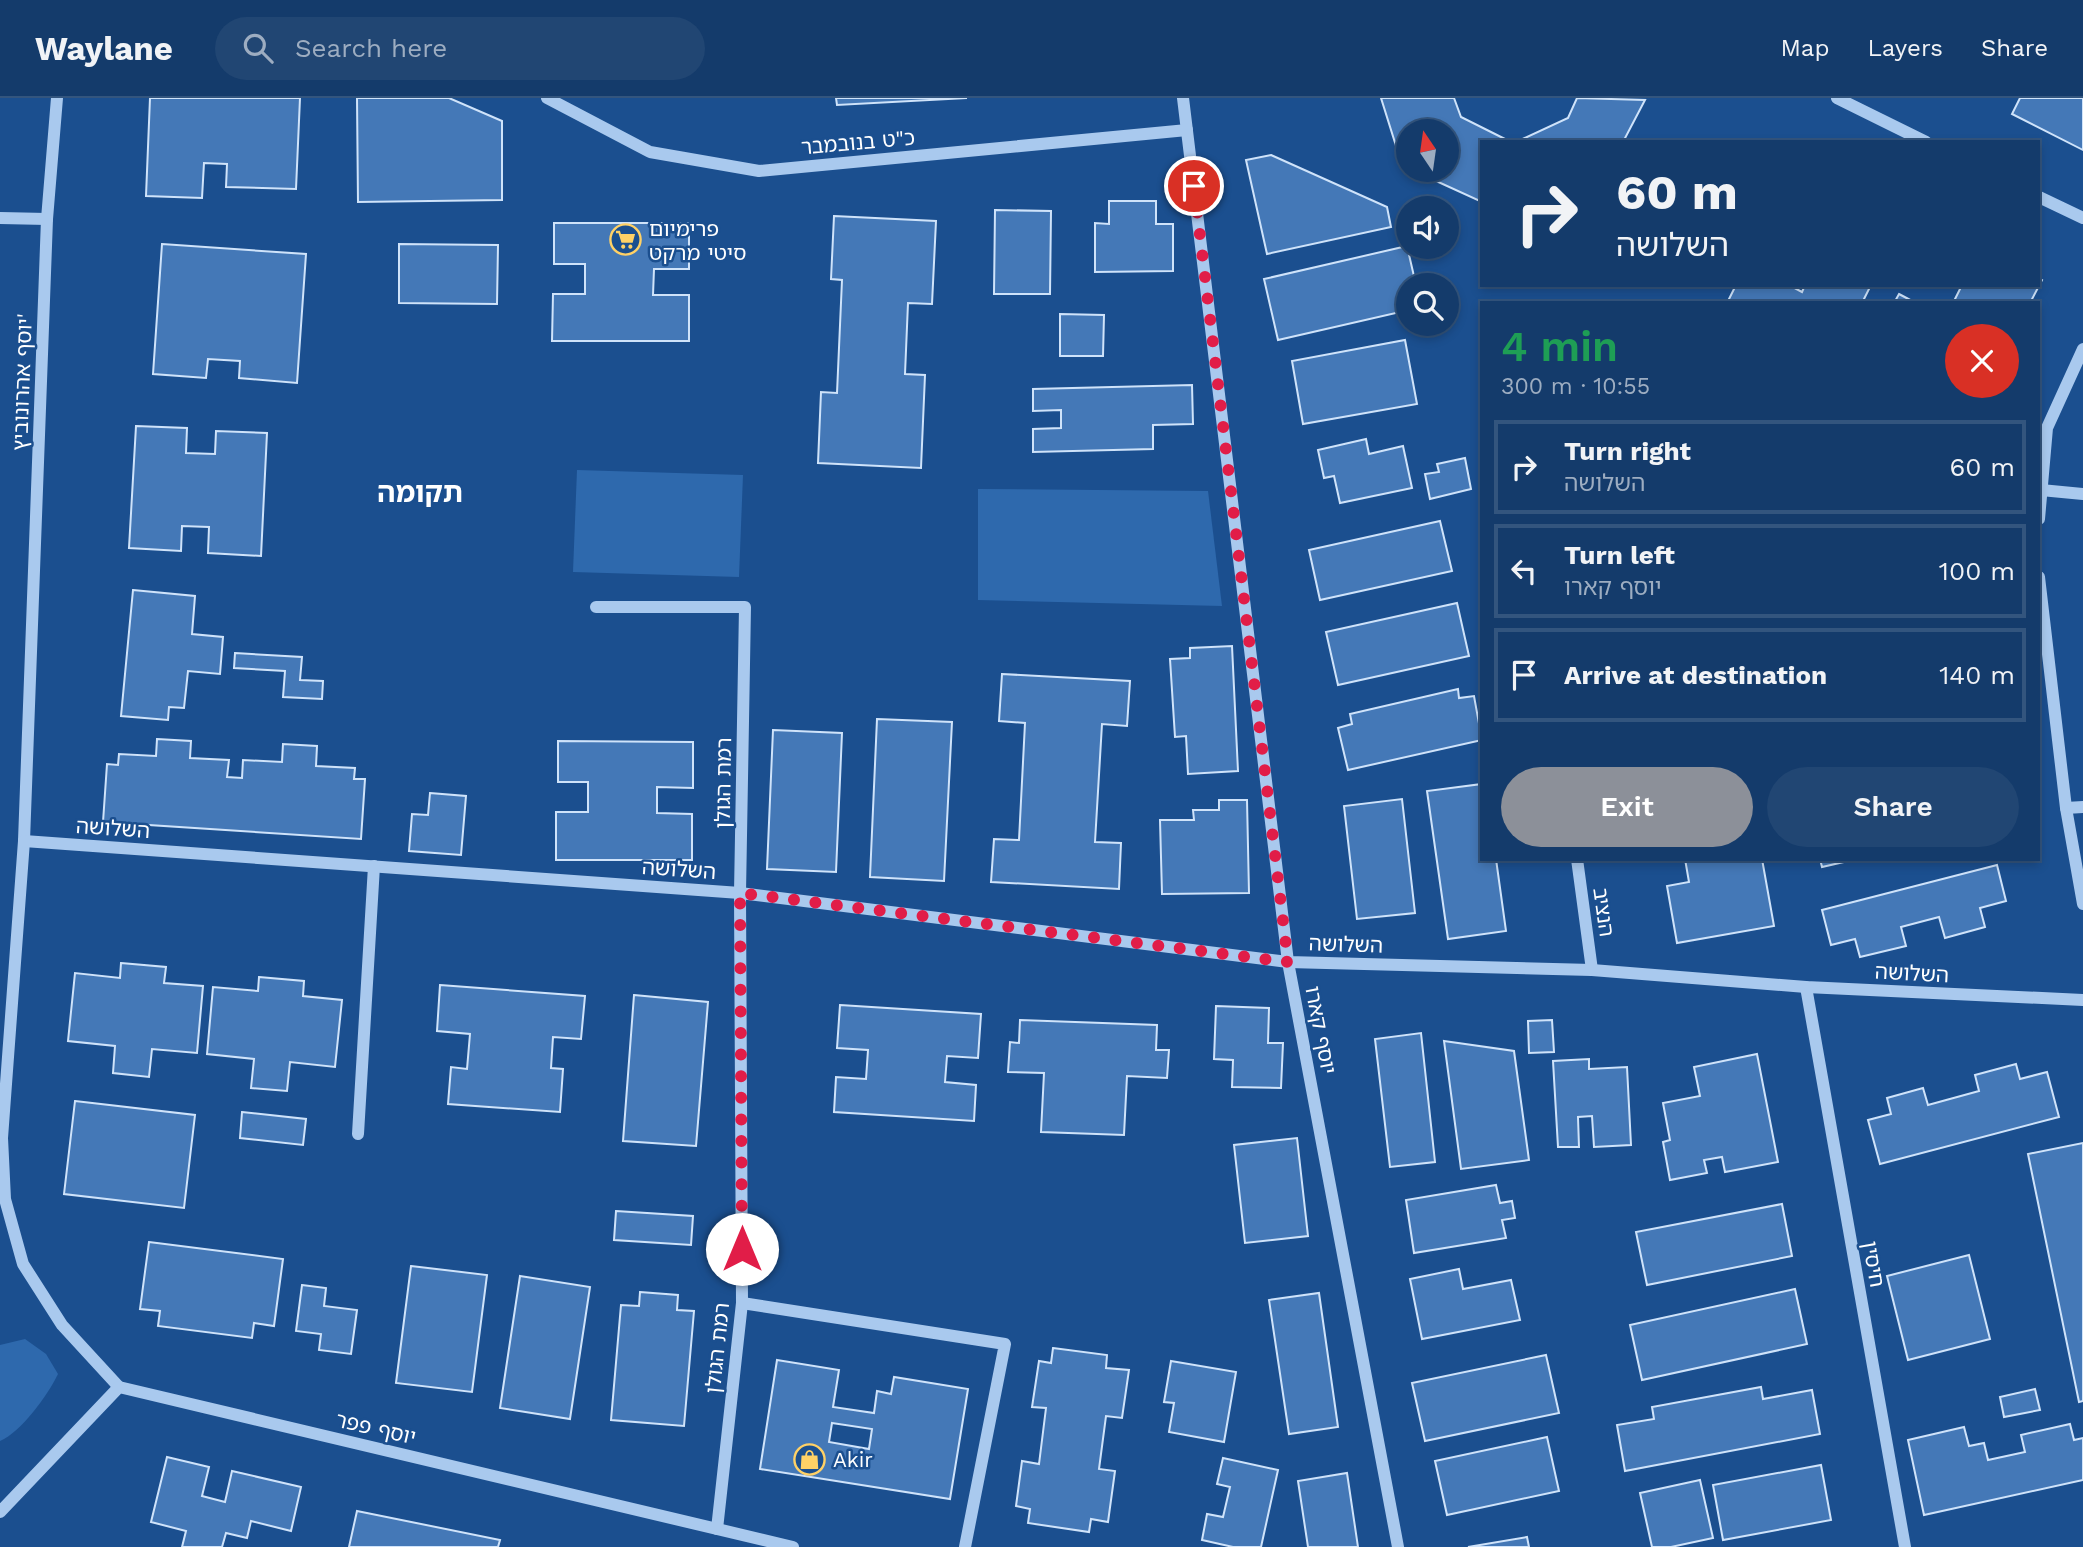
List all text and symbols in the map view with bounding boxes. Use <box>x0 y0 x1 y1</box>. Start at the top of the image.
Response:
search box <box>215 17 705 80</box>
text: Waylane <box>35 29 173 68</box>
icon: search <box>239 29 277 67</box>
text: Search here <box>295 33 447 63</box>
text: Map <box>1781 34 1829 62</box>
text: Layers <box>1867 34 1943 62</box>
text: Share <box>1981 34 2048 62</box>
north arrow <box>1396 119 1460 182</box>
map controls <box>1396 119 1459 336</box>
street label: כ"ט בנובמבר <box>800 125 916 159</box>
pin <box>1164 156 1224 216</box>
text: 60 m <box>1616 163 1738 221</box>
icon: arrive <box>1175 167 1213 205</box>
icon: right <box>1501 168 1592 259</box>
button: sound <box>1396 196 1459 259</box>
place label: פרימיום סיטי מרקט <box>649 216 747 265</box>
supermarket icon: פרימיום סיטי מרקט <box>609 223 643 257</box>
text: השלושה <box>1616 226 1729 264</box>
button: search <box>1396 273 1459 336</box>
street label: יוסף אהרונוביץ' <box>7 313 37 451</box>
text: 4 min <box>1501 322 1618 371</box>
button: close <box>1945 324 2019 398</box>
text: 300 m · 10:55 <box>1501 373 1650 400</box>
text: Turn right <box>1564 436 1691 466</box>
icon: right <box>1505 448 1543 486</box>
text: 60 m <box>1949 452 2015 482</box>
text: השלושה <box>1564 470 1645 497</box>
district label: תקומה <box>377 476 463 509</box>
text: Turn left <box>1564 540 1675 570</box>
icon: left <box>1505 552 1543 590</box>
text: 100 m <box>1939 556 2015 586</box>
text: יוסף קארו <box>1564 574 1662 601</box>
icon: arrive <box>1505 656 1543 694</box>
text: Arrive at destination <box>1564 660 1827 690</box>
text: 140 m <box>1939 660 2015 690</box>
street label: רמת הגולן <box>710 737 736 829</box>
button: Exit <box>1501 767 1753 847</box>
button: Share <box>1767 767 2019 847</box>
street label: השלושה <box>75 813 151 843</box>
street label: השלושה <box>641 854 717 884</box>
street label: הנציב <box>1588 886 1620 938</box>
street label: השלושה <box>1308 930 1384 958</box>
street label: השלושה <box>1874 959 1950 987</box>
street label: יוסף קארו <box>1300 984 1342 1076</box>
position arrow <box>705 1212 779 1286</box>
street label: חיסין <box>1858 1239 1890 1289</box>
street label: רמת הגולן <box>700 1301 734 1395</box>
street label: יוסף פפר <box>333 1407 419 1449</box>
shop icon: Akir <box>793 1442 827 1476</box>
place label: Akir <box>833 1447 873 1472</box>

